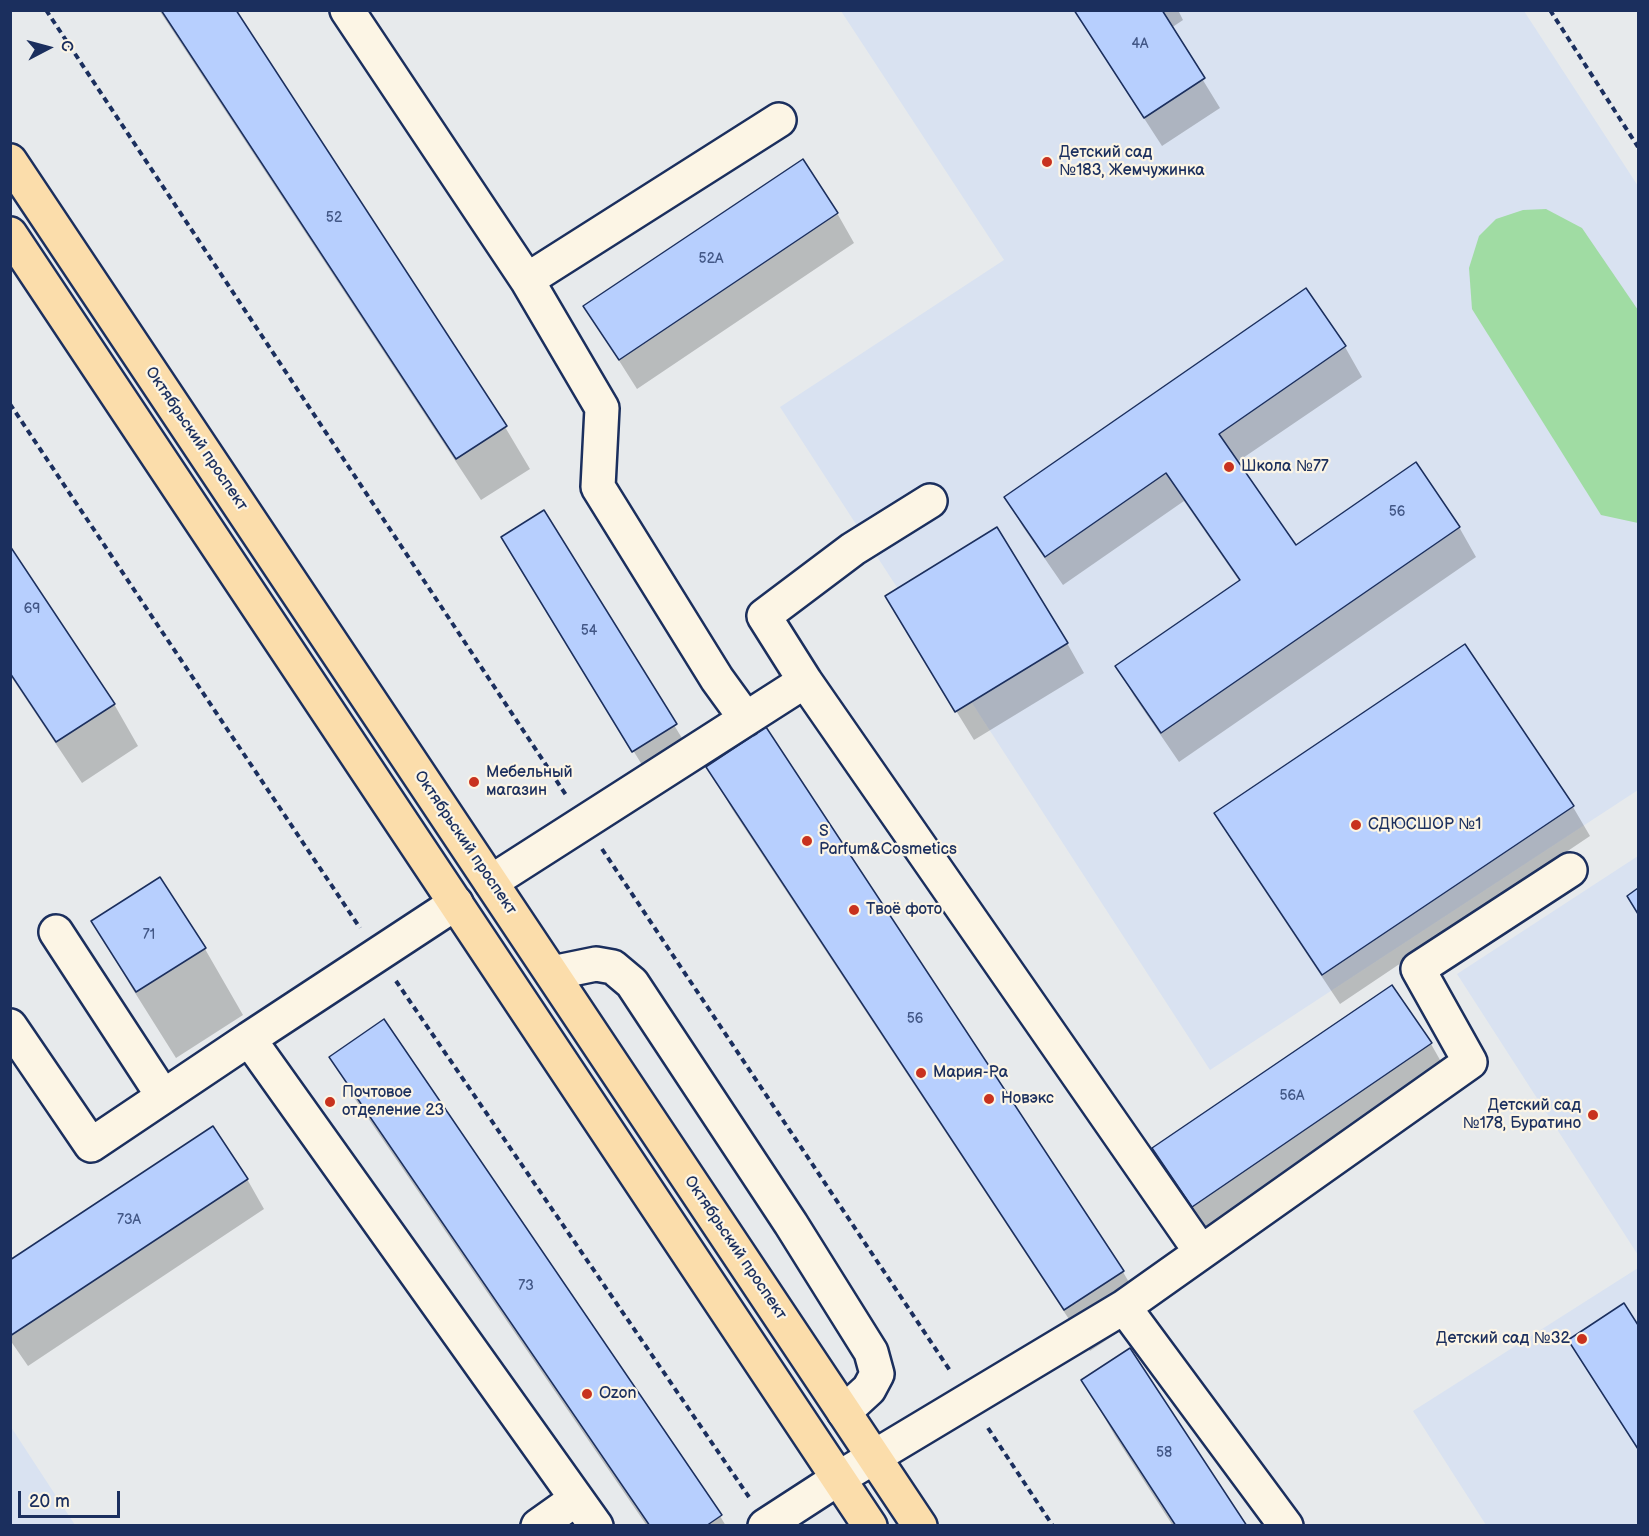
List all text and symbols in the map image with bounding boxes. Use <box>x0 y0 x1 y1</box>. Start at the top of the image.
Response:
north arrow <box>18 18 78 78</box>
house number: 4А <box>1131 36 1149 52</box>
text: С <box>56 40 76 53</box>
place label: Детский сад №183, Жемчужинка <box>1059 143 1205 181</box>
marker: Детский сад №183, Жемчужинка <box>1040 155 1054 169</box>
house number: 52 <box>326 210 342 226</box>
house number: 52А <box>699 251 723 267</box>
street label: Октябрьский проспект <box>141 363 251 515</box>
place label: Школа №77 <box>1241 457 1329 477</box>
marker: Школа №77 <box>1222 460 1236 474</box>
house number: 56 <box>1389 504 1405 520</box>
house number: 69 <box>24 601 40 617</box>
house number: 54 <box>581 623 597 639</box>
place label: Мебельный магазин <box>486 763 573 801</box>
street label: Октябрьский проспект <box>410 767 520 919</box>
marker: Мебельный магазин <box>467 775 481 789</box>
place label: СДЮСШОР №1 <box>1368 815 1481 835</box>
marker: СДЮСШОР №1 <box>1349 818 1363 832</box>
place label: S Parfum&Cosmetics <box>819 822 957 860</box>
marker: S Parfum&Cosmetics <box>800 834 814 848</box>
place label: Твоё фото <box>866 900 942 920</box>
marker: Твоё фото <box>847 903 861 917</box>
house number: 71 <box>143 927 155 943</box>
house number: 56 <box>907 1011 923 1027</box>
place label: Мария-Ра <box>933 1063 1008 1083</box>
marker: Мария-Ра <box>914 1066 928 1080</box>
place label: Почтовое отделение 23 <box>342 1083 444 1121</box>
house number: 56А <box>1279 1088 1305 1104</box>
place label: Новэкс <box>1001 1089 1054 1109</box>
marker: Новэкс <box>982 1092 996 1106</box>
marker: Почтовое отделение 23 <box>323 1095 337 1109</box>
place label: Детский сад №178, Буратино <box>1463 1096 1581 1134</box>
marker: Детский сад №178, Буратино <box>1586 1108 1600 1122</box>
street label: Октябрьский проспект <box>680 1172 790 1324</box>
house number: 73А <box>117 1212 141 1228</box>
house number: 73 <box>518 1278 534 1294</box>
place label: Детский сад №32 <box>1436 1329 1570 1349</box>
marker: Детский сад №32 <box>1575 1332 1589 1346</box>
place label: Ozon <box>599 1384 637 1404</box>
marker: Ozon <box>580 1387 594 1401</box>
house number: 58 <box>1156 1445 1172 1461</box>
scale bar <box>21 1479 123 1517</box>
text: 20 m <box>29 1491 70 1512</box>

